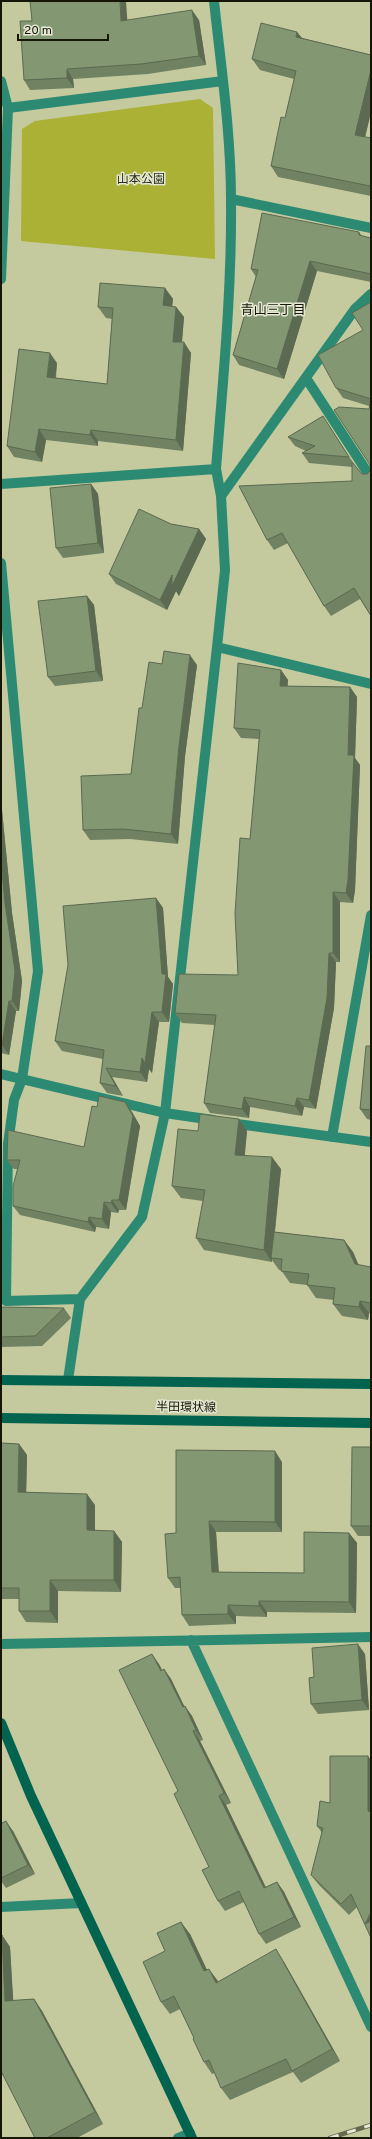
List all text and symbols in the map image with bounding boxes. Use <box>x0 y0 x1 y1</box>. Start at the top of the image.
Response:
scale bar <box>18 16 108 42</box>
text: 20 m <box>24 23 52 39</box>
park label: 山本公園 <box>117 172 165 188</box>
district label: 青山三丁目 <box>240 303 306 319</box>
street label: 半田環状線 <box>156 1399 216 1417</box>

